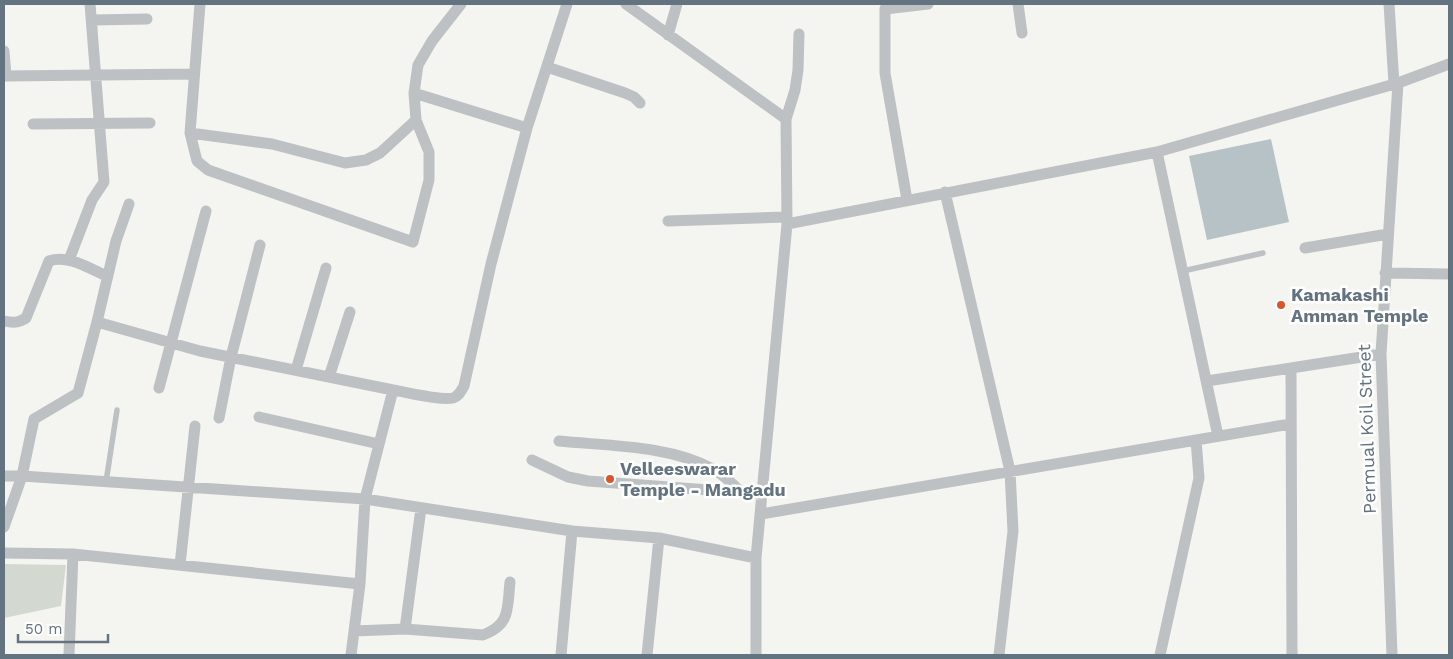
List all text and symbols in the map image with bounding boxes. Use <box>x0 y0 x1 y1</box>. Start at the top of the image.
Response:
place label: Kamakashi Amman Temple <box>1291 284 1429 326</box>
marker: Kamakashi Amman Temple <box>1275 299 1287 311</box>
street label: Permual Koil Street <box>1353 343 1380 514</box>
place label: Velleeswarar Temple - Mangadu <box>620 458 786 500</box>
marker: Velleeswarar Temple - Mangadu <box>604 473 616 485</box>
scale bar <box>18 612 108 644</box>
text: 50 m <box>25 620 62 638</box>

